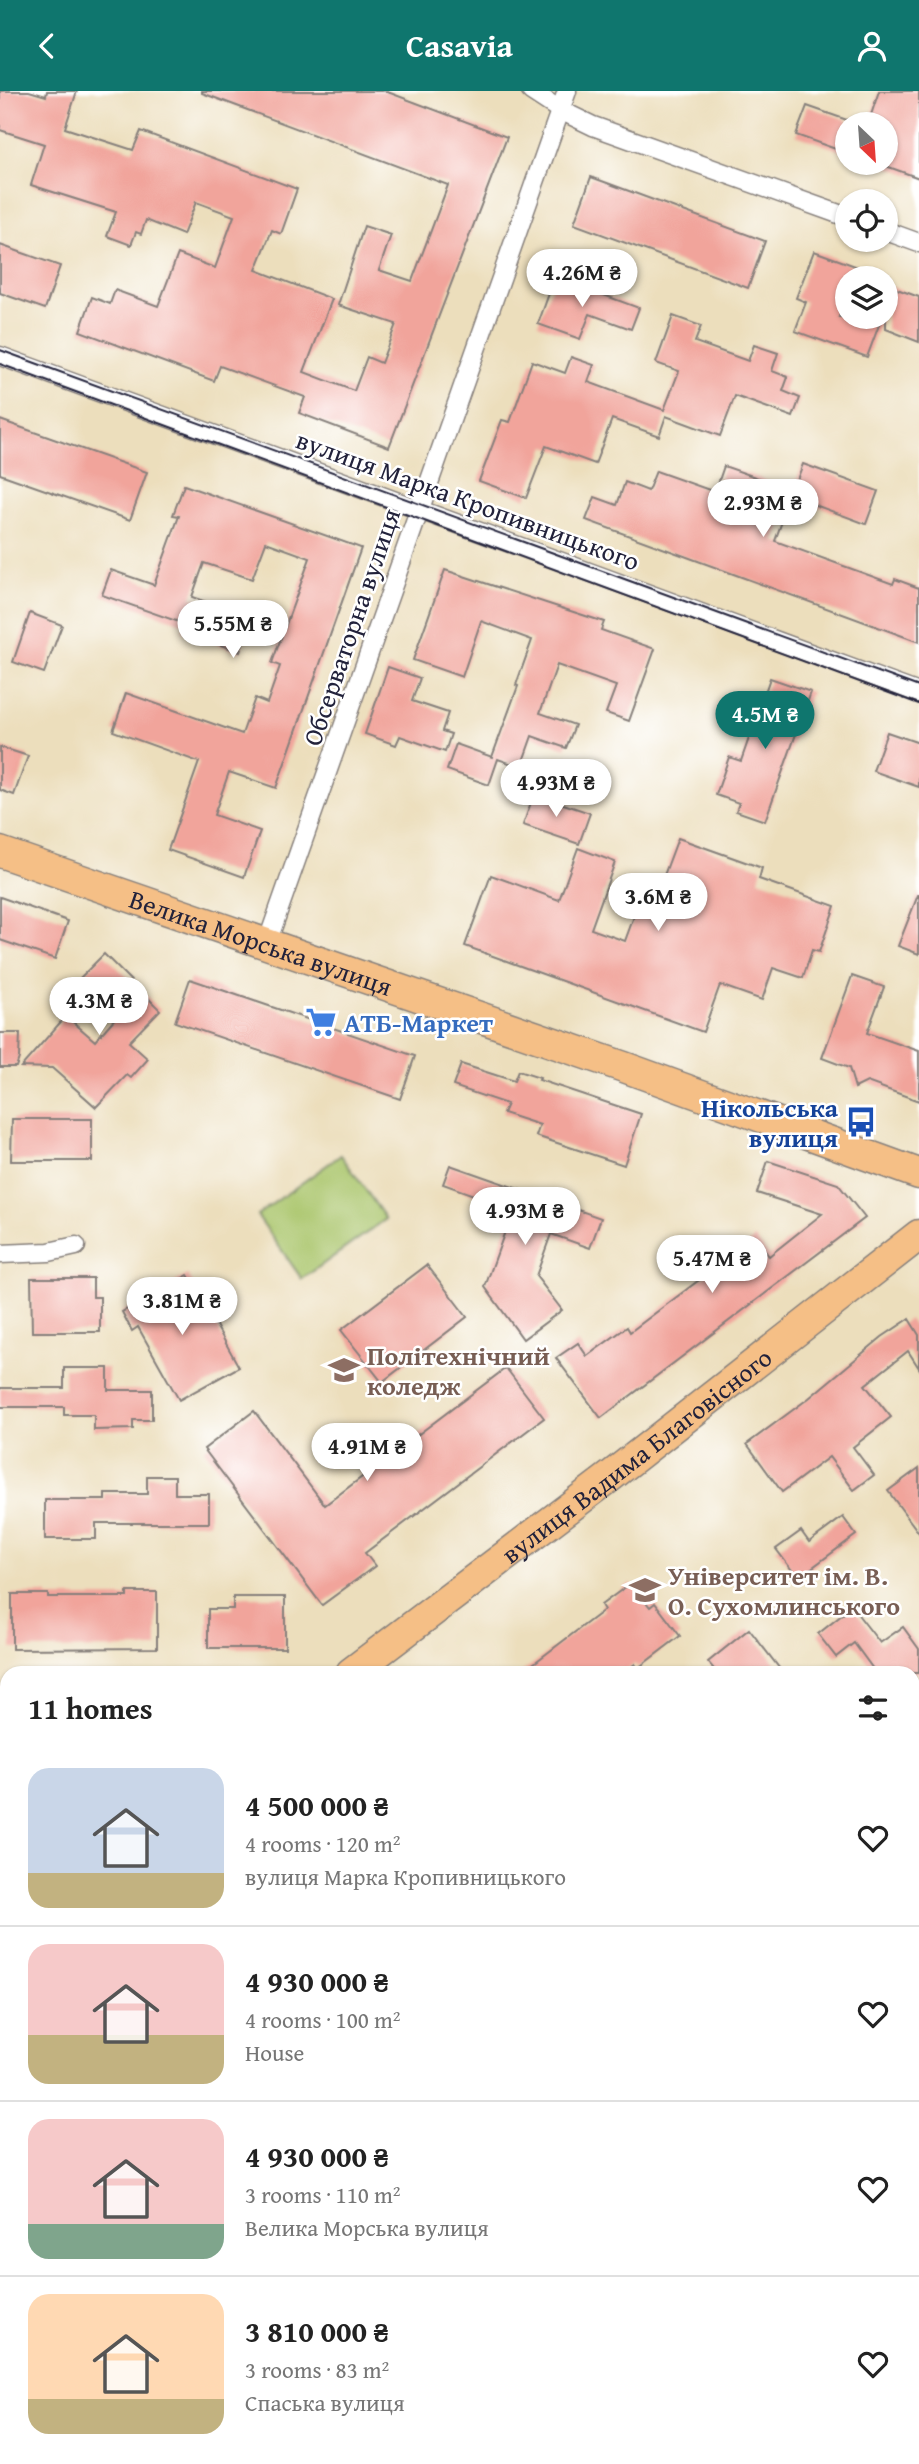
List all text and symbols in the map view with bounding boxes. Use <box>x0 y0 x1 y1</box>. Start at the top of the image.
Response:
text: Casavia <box>406 22 513 69</box>
icon: back <box>28 27 66 65</box>
icon: person <box>853 27 891 65</box>
north arrow <box>835 112 898 175</box>
map controls <box>835 112 898 329</box>
button: locate <box>835 189 898 252</box>
pin: 4.26M ₴ <box>517 249 647 309</box>
text: 4.26M ₴ <box>542 255 622 288</box>
button: layers <box>835 266 898 329</box>
street label: вулиця Марка Кропивницького <box>291 420 645 580</box>
pin: 2.93M ₴ <box>698 479 828 539</box>
text: 2.93M ₴ <box>723 485 803 518</box>
street label: Обсерваторна вулиця <box>292 503 410 751</box>
pin: 5.55M ₴ <box>168 601 298 660</box>
text: 5.55M ₴ <box>193 606 273 639</box>
pin: 4.5M ₴ <box>708 691 822 751</box>
text: 4.5M ₴ <box>731 697 799 730</box>
pin: 4.93M ₴ <box>491 759 621 819</box>
text: 4.93M ₴ <box>516 765 596 798</box>
pin: 3.6M ₴ <box>601 873 715 933</box>
street label: Велика Морська вулиця <box>124 879 398 1005</box>
text: 3.6M ₴ <box>624 879 692 912</box>
pin: 4.3M ₴ <box>42 977 156 1037</box>
text: 4.3M ₴ <box>65 983 133 1016</box>
place label: АТБ-Маркет <box>344 1003 493 1042</box>
supermarket icon: АТБ-Маркет <box>304 1005 338 1039</box>
place label: Нікольська вулиця <box>701 1088 839 1157</box>
bus stop icon: Нікольська вулиця <box>844 1105 878 1139</box>
pin: 4.93M ₴ <box>460 1187 590 1247</box>
text: 4.93M ₴ <box>485 1193 565 1226</box>
pin: 5.47M ₴ <box>647 1235 777 1295</box>
text: 5.47M ₴ <box>672 1241 752 1274</box>
pin: 3.81M ₴ <box>117 1277 247 1337</box>
text: 3.81M ₴ <box>142 1283 222 1316</box>
place label: Політехнічний коледж <box>367 1336 550 1405</box>
street label: вулиця Вадима Благовісного <box>493 1338 780 1572</box>
school or university icon: Політехнічний коледж <box>327 1353 361 1387</box>
pin: 4.91M ₴ <box>302 1423 432 1483</box>
text: 4.91M ₴ <box>327 1429 407 1462</box>
place label: Університет ім. В. О. Сухомлинського <box>668 1556 900 1625</box>
school or university icon: Університет ім. В. О. Сухомлинського <box>628 1573 662 1607</box>
text: 11 homes <box>28 1686 153 1730</box>
icon: filters <box>854 1689 892 1727</box>
text: 4 500 000 ₴ <box>245 1783 389 1827</box>
icon: home <box>84 1796 168 1880</box>
icon: heart <box>854 1819 892 1857</box>
text: 4 rooms · 120 m² <box>245 1827 400 1860</box>
text: вулиця Марка Кропивницького <box>245 1860 566 1893</box>
text: 4 930 000 ₴ <box>245 1959 389 2003</box>
icon: home <box>84 1972 168 2056</box>
icon: heart <box>854 1995 892 2033</box>
text: 4 rooms · 100 m² <box>245 2003 400 2036</box>
text: House <box>245 2036 304 2069</box>
text: 4 930 000 ₴ <box>245 2134 389 2178</box>
icon: home <box>84 2147 168 2231</box>
icon: heart <box>854 2170 892 2208</box>
text: 3 rooms · 110 m² <box>245 2178 400 2211</box>
text: Велика Морська вулиця <box>245 2211 489 2244</box>
text: 3 810 000 ₴ <box>245 2309 389 2353</box>
icon: home <box>84 2322 168 2406</box>
icon: heart <box>854 2345 892 2383</box>
text: 3 rooms · 83 m² <box>245 2353 389 2386</box>
text: Спаська вулиця <box>245 2386 405 2419</box>

